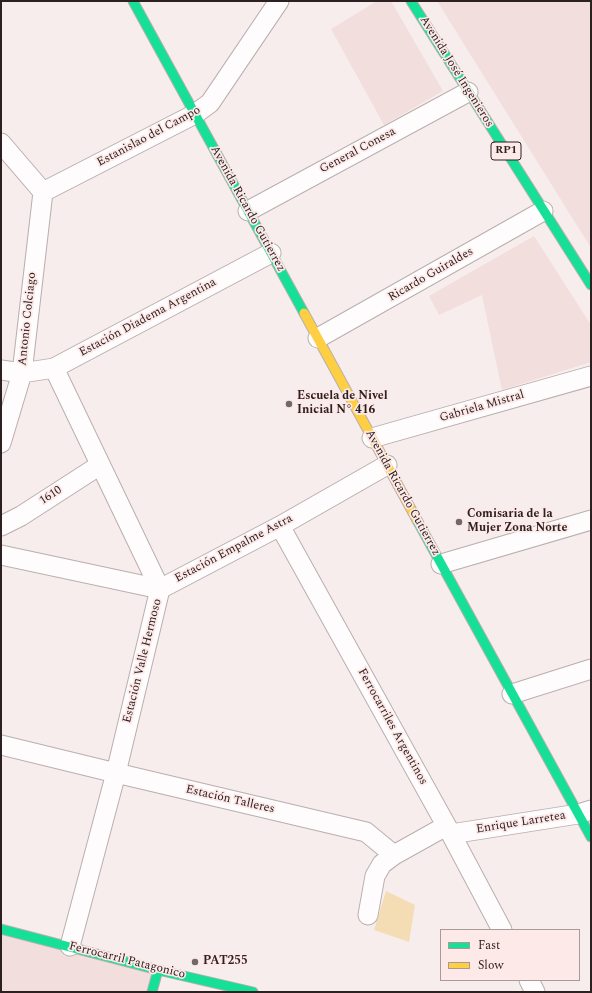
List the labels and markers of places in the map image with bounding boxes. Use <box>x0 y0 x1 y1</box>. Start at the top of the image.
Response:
place label: Escuela de Nivel Inicial N° 416 <box>297 390 388 418</box>
marker: Escuela de Nivel Inicial N° 416 <box>284 399 294 409</box>
place label: Comisaria de la Mujer Zona Norte <box>467 508 567 536</box>
marker: Comisaria de la Mujer Zona Norte <box>454 517 464 527</box>
place label: PAT255 <box>203 955 248 969</box>
marker: PAT255 <box>190 957 200 967</box>

